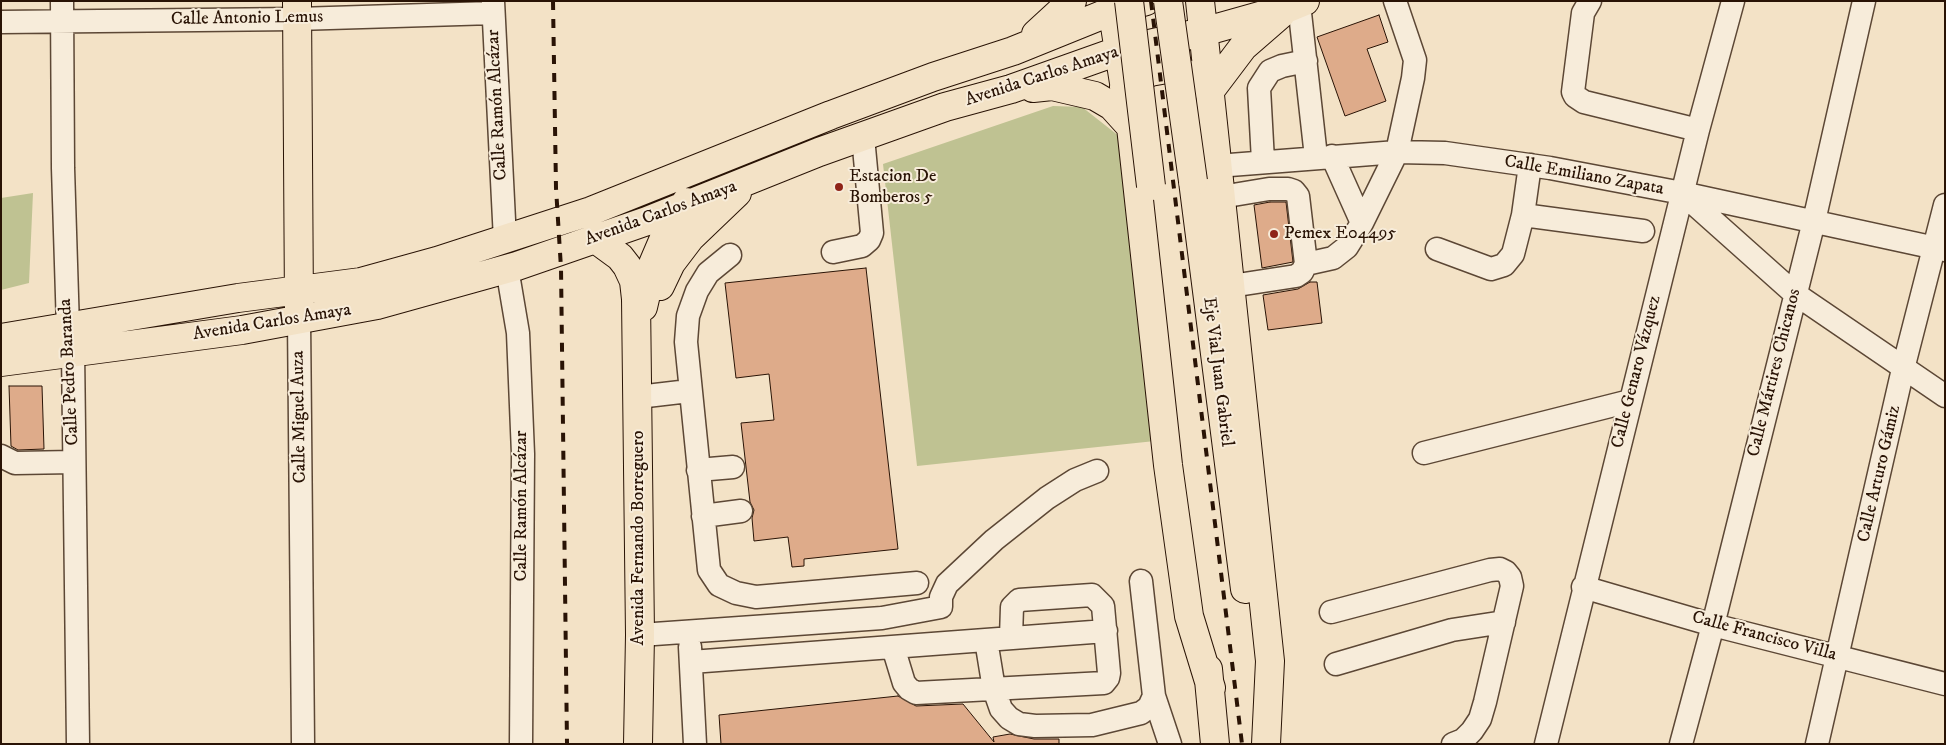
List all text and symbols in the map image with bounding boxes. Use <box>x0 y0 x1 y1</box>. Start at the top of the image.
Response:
street label: Calle Antonio Lemus <box>171 7 323 31</box>
street label: Calle Ramón Alcázar <box>483 29 513 181</box>
street label: Avenida Carlos Amaya <box>963 42 1121 112</box>
street label: Calle Emiliano Zapata <box>1503 151 1665 201</box>
place label: Estacion De Bomberos 5 <box>849 166 936 208</box>
street label: Avenida Carlos Amaya <box>582 177 740 251</box>
marker: Estacion De Bomberos 5 <box>833 181 845 193</box>
place label: Pemex E04495 <box>1284 223 1396 245</box>
marker: Pemex E04495 <box>1268 228 1280 240</box>
street label: Calle Mártires Chicanos <box>1744 287 1806 459</box>
street label: Calle Genaro Vázquez <box>1608 293 1666 451</box>
street label: Eje Vial Juan Gabriel <box>1197 296 1237 448</box>
street label: Calle Pedro Baranda <box>55 298 85 446</box>
street label: Avenida Carlos Amaya <box>191 300 353 346</box>
street label: Calle Miguel Auza <box>288 351 312 483</box>
street label: Calle Arturo Gámiz <box>1854 403 1906 545</box>
street label: Calle Ramón Alcázar <box>511 430 533 582</box>
street label: Avenida Fernando Borreguero <box>628 431 650 645</box>
street label: Calle Francisco Villa <box>1689 607 1839 667</box>

